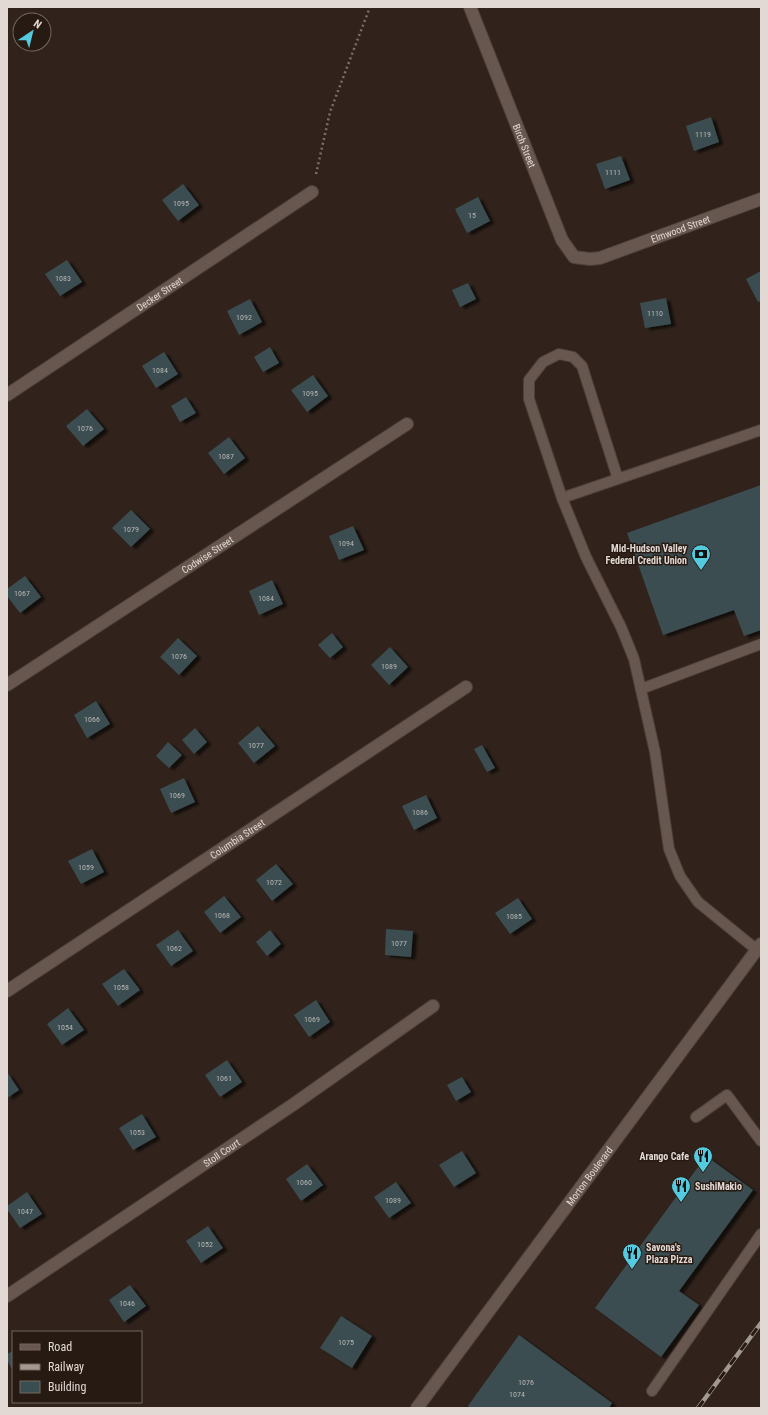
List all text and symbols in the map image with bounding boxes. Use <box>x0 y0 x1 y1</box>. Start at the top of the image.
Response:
north arrow <box>12 12 52 52</box>
text: N <box>31 17 44 32</box>
street label: Birch Street <box>511 122 538 169</box>
house number: 1119 <box>695 130 711 139</box>
house number: 1111 <box>605 168 621 177</box>
house number: 1095 <box>173 199 189 208</box>
house number: 15 <box>468 211 476 220</box>
street label: Elmwood Street <box>649 213 712 245</box>
house number: 1083 <box>55 274 71 283</box>
street label: Decker Street <box>135 275 185 313</box>
house number: 1110 <box>647 309 663 318</box>
house number: 1092 <box>236 313 252 322</box>
house number: 1084 <box>152 366 168 375</box>
house number: 1095 <box>302 389 318 398</box>
house number: 1076 <box>77 424 93 433</box>
house number: 1087 <box>218 452 234 461</box>
house number: 1079 <box>123 525 139 534</box>
street label: Codwise Street <box>180 534 235 576</box>
house number: 1094 <box>338 539 354 548</box>
place label: Mid-Hudson Valley Federal Credit Union <box>606 543 688 566</box>
bank icon: Mid-Hudson Valley Federal Credit Union <box>690 543 712 571</box>
house number: 1067 <box>14 589 30 598</box>
house number: 1084 <box>258 594 274 603</box>
house number: 1076 <box>171 652 187 661</box>
house number: 1089 <box>381 662 397 671</box>
house number: 1066 <box>84 715 100 724</box>
house number: 1077 <box>248 741 264 750</box>
house number: 1069 <box>169 791 185 800</box>
house number: 1086 <box>412 808 428 817</box>
street label: Columbia Street <box>208 817 267 861</box>
house number: 1059 <box>78 863 94 872</box>
house number: 1072 <box>266 878 282 887</box>
house number: 1068 <box>214 911 230 920</box>
house number: 1085 <box>506 912 522 921</box>
house number: 1077 <box>391 939 407 948</box>
house number: 1062 <box>166 944 182 953</box>
house number: 1058 <box>113 983 129 992</box>
house number: 1069 <box>304 1015 320 1024</box>
house number: 1054 <box>57 1023 73 1032</box>
house number: 1061 <box>216 1074 232 1083</box>
house number: 1053 <box>129 1128 145 1137</box>
street label: Stoll Court <box>201 1137 242 1169</box>
street label: Morton Boulevard <box>564 1145 615 1208</box>
restaurant icon: Arango Cafe <box>692 1145 714 1173</box>
place label: Arango Cafe <box>640 1151 689 1162</box>
restaurant icon: SushiMakio <box>670 1175 692 1203</box>
house number: 1060 <box>296 1178 312 1187</box>
place label: SushiMakio <box>695 1181 742 1192</box>
house number: 1089 <box>385 1196 401 1205</box>
house number: 1047 <box>17 1207 33 1216</box>
house number: 1052 <box>197 1240 213 1249</box>
restaurant icon: Savona's Plaza Pizza <box>621 1242 643 1270</box>
place label: Savona's Plaza Pizza <box>646 1242 693 1265</box>
house number: 1046 <box>119 1299 135 1308</box>
legend <box>12 1331 142 1403</box>
house number: 1075 <box>338 1338 354 1347</box>
text: Road <box>48 1340 72 1354</box>
text: Railway <box>48 1360 84 1374</box>
house number: 1076 <box>518 1378 534 1387</box>
text: Building <box>48 1380 86 1394</box>
house number: 1074 <box>509 1390 525 1399</box>

